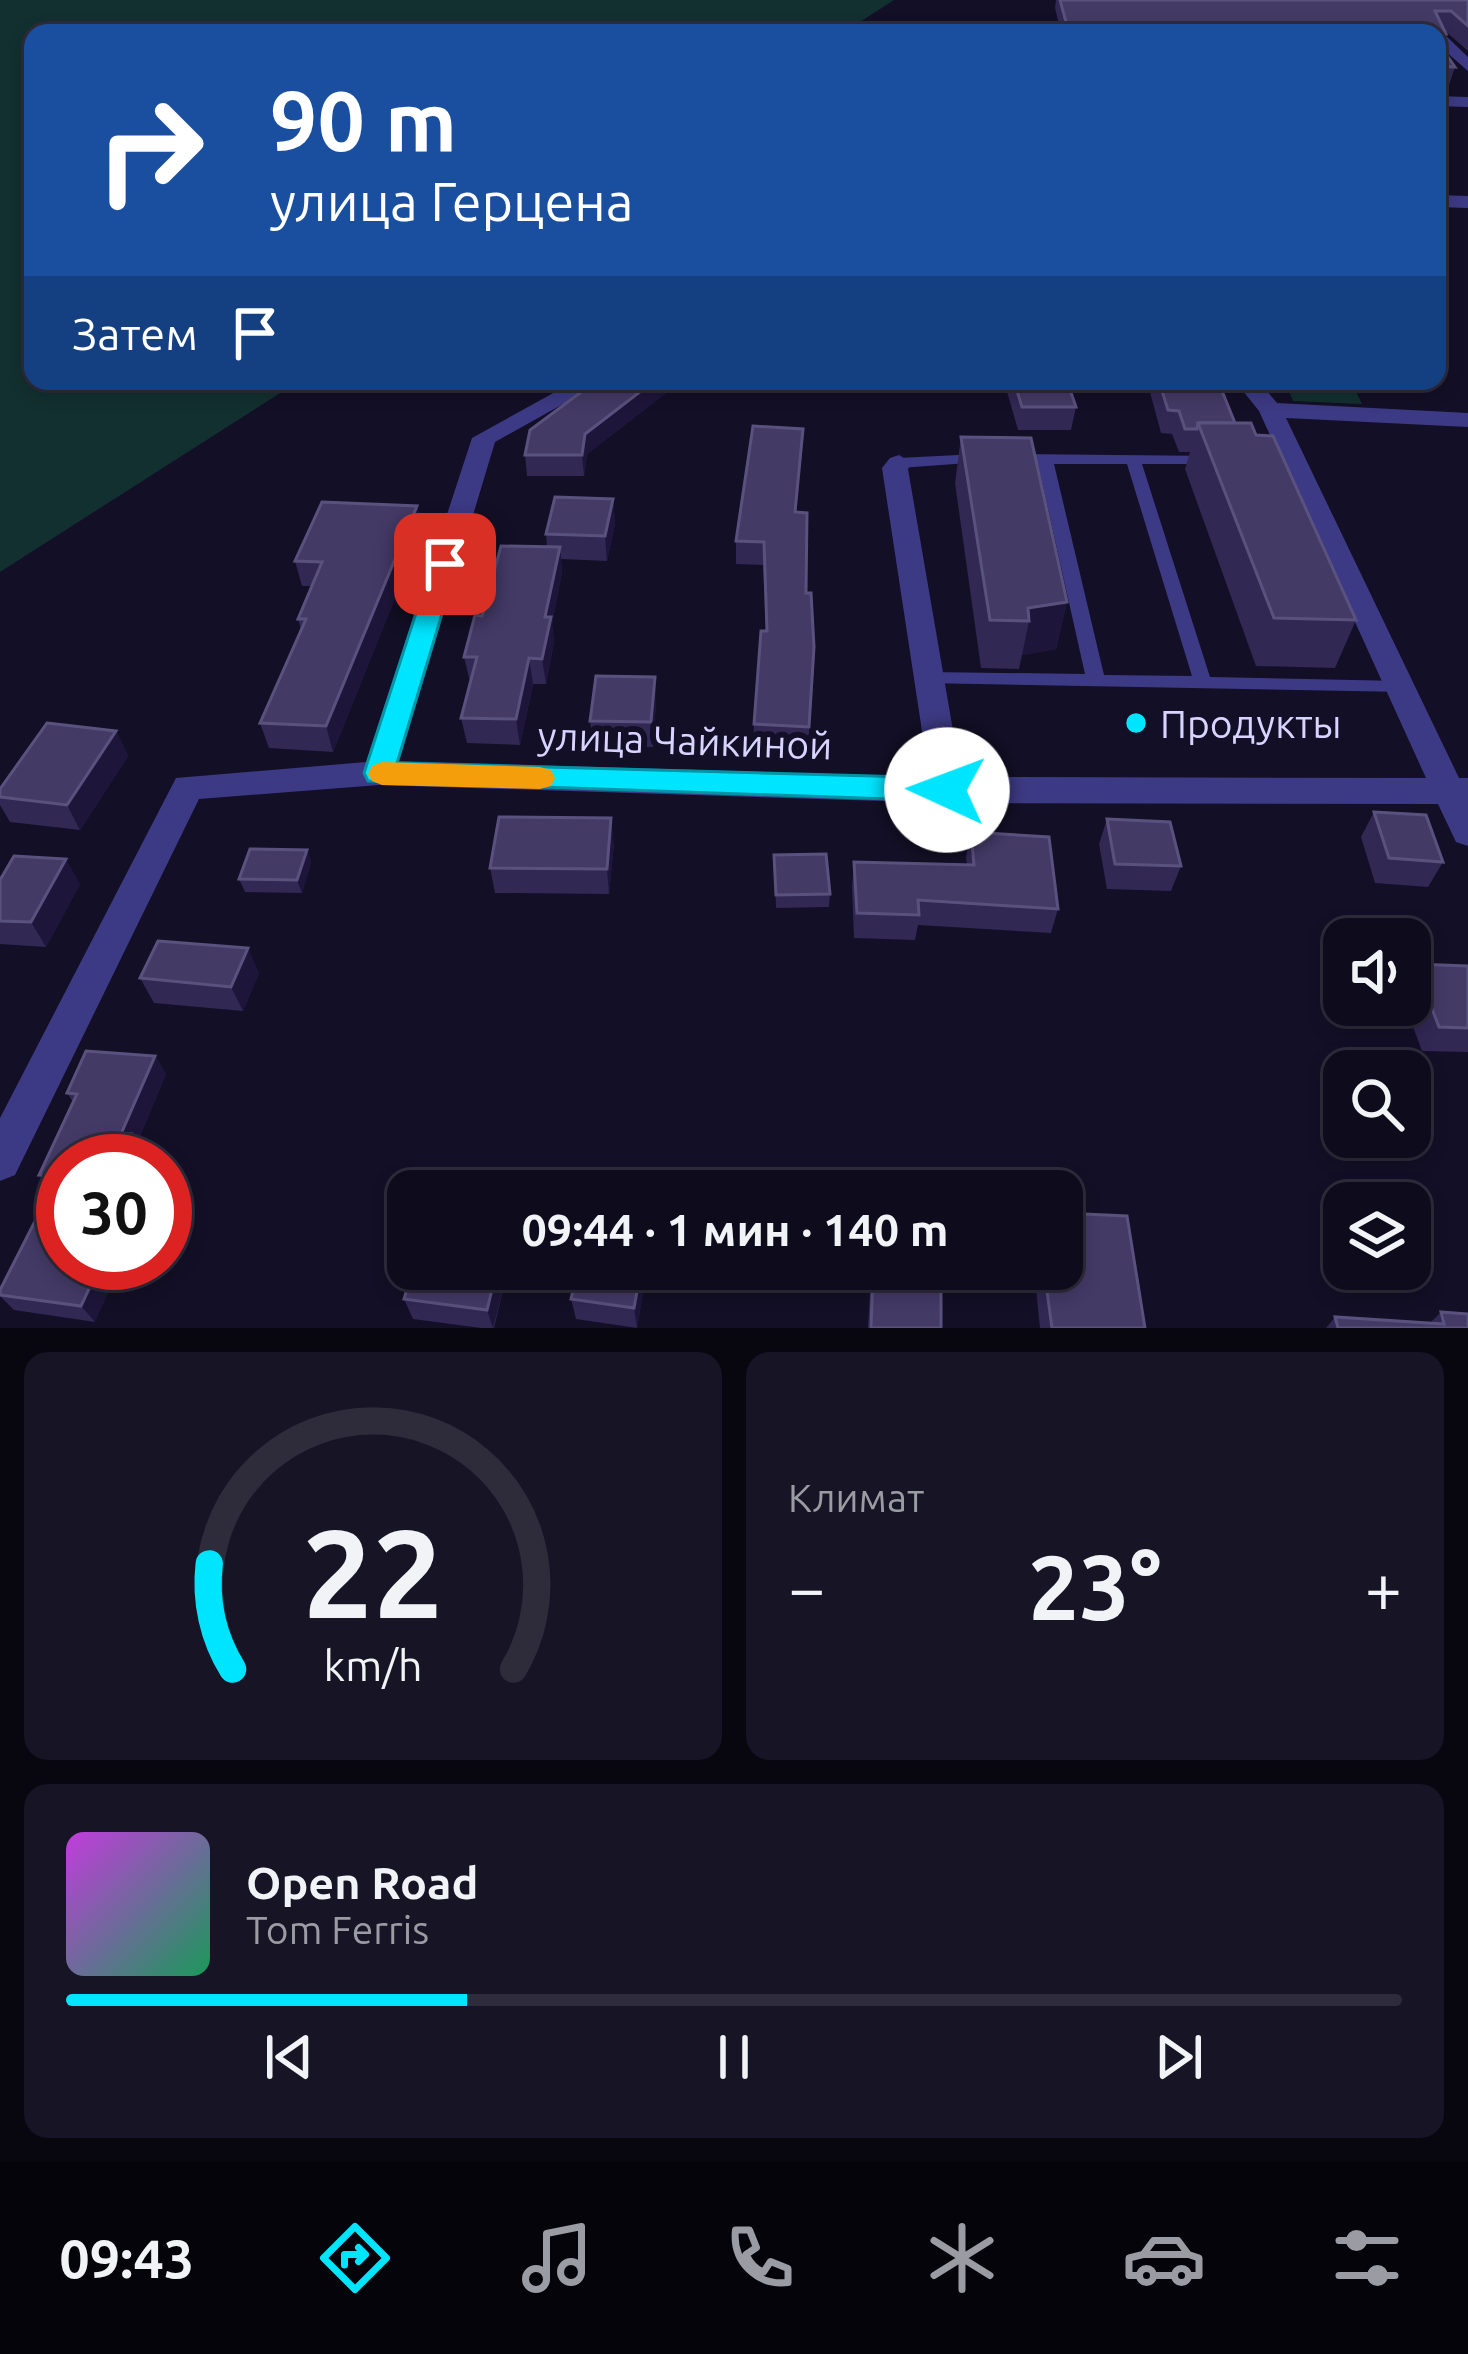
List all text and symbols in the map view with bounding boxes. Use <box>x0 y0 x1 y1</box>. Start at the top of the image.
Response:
icon: right <box>72 72 228 228</box>
text: 90 m <box>270 73 457 167</box>
text: улица Герцена <box>270 171 634 231</box>
icon: arrive <box>222 300 288 366</box>
text: Затем <box>72 308 198 359</box>
pin <box>394 513 496 615</box>
icon: arrive <box>412 531 478 597</box>
place label: Продукты <box>1160 702 1342 745</box>
marker: Продукты <box>1123 710 1149 736</box>
street label: улица Чайкиной <box>537 713 833 767</box>
position arrow <box>884 727 1010 853</box>
map controls <box>1323 918 1431 1290</box>
button: sound <box>1323 918 1431 1026</box>
button: search <box>1323 1050 1431 1158</box>
speed limit sign: 30 <box>36 1134 192 1290</box>
button: layers <box>1323 1182 1431 1290</box>
text: 09:44 · 1 мин · 140 m <box>521 1204 949 1255</box>
text: Климат <box>788 1476 924 1519</box>
text: 22 <box>303 1502 443 1642</box>
text: 23° <box>1028 1536 1162 1637</box>
text: − <box>788 1550 825 1624</box>
text: + <box>1365 1550 1402 1624</box>
text: km/h <box>323 1641 423 1689</box>
text: Open Road <box>246 1857 478 1908</box>
text: Tom Ferris <box>246 1908 429 1951</box>
icon: previous <box>256 2024 322 2090</box>
icon: pause <box>701 2024 767 2090</box>
icon: next <box>1146 2024 1212 2090</box>
icon: directions <box>313 2216 397 2300</box>
icon: music <box>515 2216 599 2300</box>
icon: phone <box>718 2216 802 2300</box>
icon: climate <box>920 2216 1004 2300</box>
icon: car <box>1122 2216 1206 2300</box>
icon: filters <box>1325 2216 1409 2300</box>
text: 09:43 <box>59 2228 194 2288</box>

